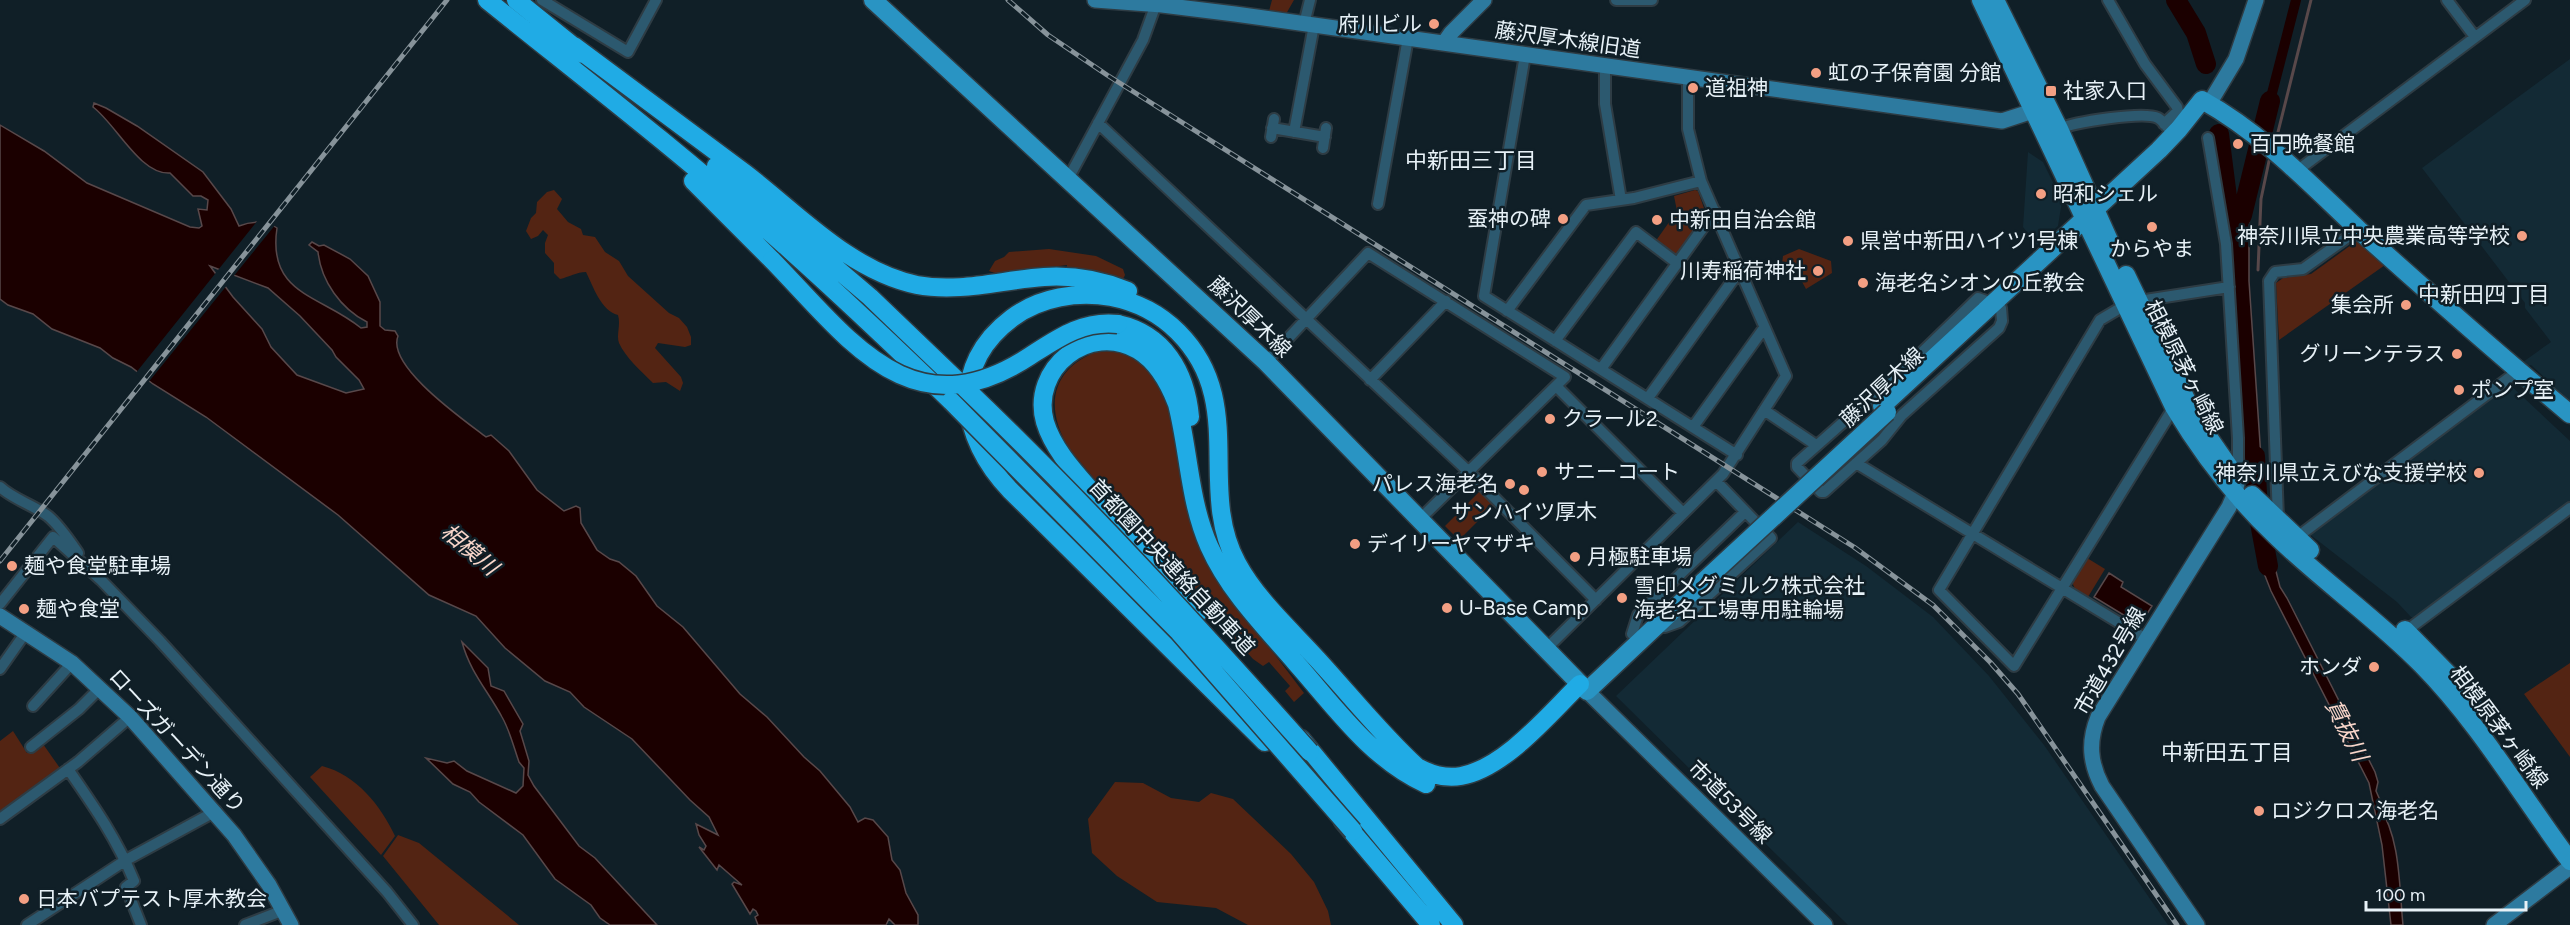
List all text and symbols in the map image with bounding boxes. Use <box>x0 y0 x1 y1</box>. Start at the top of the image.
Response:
place label: 府川ビル <box>1338 11 1422 36</box>
marker: 府川ビル <box>1427 17 1441 31</box>
street label: 藤沢厚木線旧道 <box>1494 17 1643 62</box>
place label: 虹の子保育園 分館 <box>1828 60 2001 85</box>
marker: 虹の子保育園 分館 <box>1809 66 1823 80</box>
place label: 道祖神 <box>1705 75 1768 100</box>
place label: 社家入口 <box>2063 78 2147 103</box>
marker: 道祖神 <box>1686 81 1700 95</box>
marker: 社家入口 <box>2044 84 2058 98</box>
place label: 百円晩餐館 <box>2250 131 2355 156</box>
marker: 百円晩餐館 <box>2231 137 2245 151</box>
district label: 中新田三丁目 <box>1405 147 1537 174</box>
place label: 昭和シェル <box>2053 181 2158 206</box>
marker: 昭和シェル <box>2034 187 2048 201</box>
place label: 蚕神の碑 <box>1467 206 1551 231</box>
place label: 中新田自治会館 <box>1669 207 1816 232</box>
marker: 蚕神の碑 <box>1556 212 1570 226</box>
marker: 中新田自治会館 <box>1650 213 1664 227</box>
marker: からやま <box>2145 220 2159 234</box>
place label: 神奈川県立中央農業高等学校 <box>2237 223 2510 248</box>
place label: 県営中新田ハイツ1号棟 <box>1860 228 2078 253</box>
marker: 神奈川県立中央農業高等学校 <box>2515 229 2529 243</box>
marker: 県営中新田ハイツ1号棟 <box>1841 234 1855 248</box>
place label: からやま <box>2110 236 2194 261</box>
place label: 川寿稲荷神社 <box>1680 258 1806 283</box>
marker: 川寿稲荷神社 <box>1811 264 1825 278</box>
place label: 海老名シオンの丘教会 <box>1875 270 2085 295</box>
street label: 藤沢厚木線 <box>1204 271 1297 362</box>
marker: 海老名シオンの丘教会 <box>1856 276 1870 290</box>
district label: 中新田四丁目 <box>2418 281 2550 308</box>
place label: 集会所 <box>2331 292 2394 317</box>
street label: 相模原茅ヶ崎線 <box>2140 296 2229 438</box>
marker: 集会所 <box>2399 298 2413 312</box>
place label: グリーンテラス <box>2299 341 2445 366</box>
street label: 藤沢厚木線 <box>1835 342 1929 432</box>
marker: グリーンテラス <box>2450 347 2464 361</box>
place label: ポンプ室 <box>2471 377 2554 402</box>
marker: ポンプ室 <box>2452 383 2466 397</box>
place label: クラール2 <box>1562 406 1658 431</box>
marker: クラール2 <box>1543 412 1557 426</box>
place label: サニーコート <box>1554 459 1680 484</box>
place label: 神奈川県立えびな支援学校 <box>2215 460 2467 485</box>
marker: サニーコート <box>1535 465 1549 479</box>
marker: 神奈川県立えびな支援学校 <box>2472 466 2486 480</box>
place label: パレス海老名 <box>1372 471 1498 496</box>
street label: 首都圏中央連絡自動車道 <box>1084 474 1260 660</box>
marker: パレス海老名 <box>1503 477 1517 491</box>
marker: サンハイツ厚木 <box>1517 483 1531 497</box>
place label: サンハイツ厚木 <box>1451 499 1597 524</box>
water label: 相模川 <box>436 518 505 582</box>
place label: デイリーヤマザキ <box>1367 531 1535 556</box>
marker: デイリーヤマザキ <box>1348 537 1362 551</box>
place label: 月極駐車場 <box>1587 544 1692 569</box>
marker: 月極駐車場 <box>1568 550 1582 564</box>
place label: 麺や食堂駐車場 <box>24 553 171 578</box>
marker: 麺や食堂駐車場 <box>5 559 19 573</box>
place label: 雪印メグミルク株式会社 海老名工場専用駐輪場 <box>1634 573 1865 622</box>
marker: 雪印メグミルク株式会社 海老名工場専用駐輪場 <box>1615 591 1629 605</box>
place label: U-Base Camp <box>1459 595 1589 620</box>
place label: 麺や食堂 <box>36 596 120 621</box>
marker: U-Base Camp <box>1440 601 1454 615</box>
marker: 麺や食堂 <box>17 602 31 616</box>
street label: 市道432号線 <box>2069 602 2150 719</box>
place label: ホンダ <box>2299 654 2362 679</box>
marker: ホンダ <box>2367 660 2381 674</box>
street label: 相模原茅ヶ崎線 <box>2445 660 2554 793</box>
street label: ローズガーデン通り <box>104 663 251 818</box>
water label: 貫抜川 <box>2320 695 2374 768</box>
district label: 中新田五丁目 <box>2161 739 2293 766</box>
street label: 市道53号線 <box>1684 755 1777 848</box>
place label: ロジクロス海老名 <box>2271 798 2439 823</box>
marker: ロジクロス海老名 <box>2252 804 2266 818</box>
scale bar <box>2366 874 2526 912</box>
text: 100 m <box>2375 884 2425 906</box>
place label: 日本バプテスト厚木教会 <box>36 886 267 911</box>
marker: 日本バプテスト厚木教会 <box>17 892 31 906</box>

